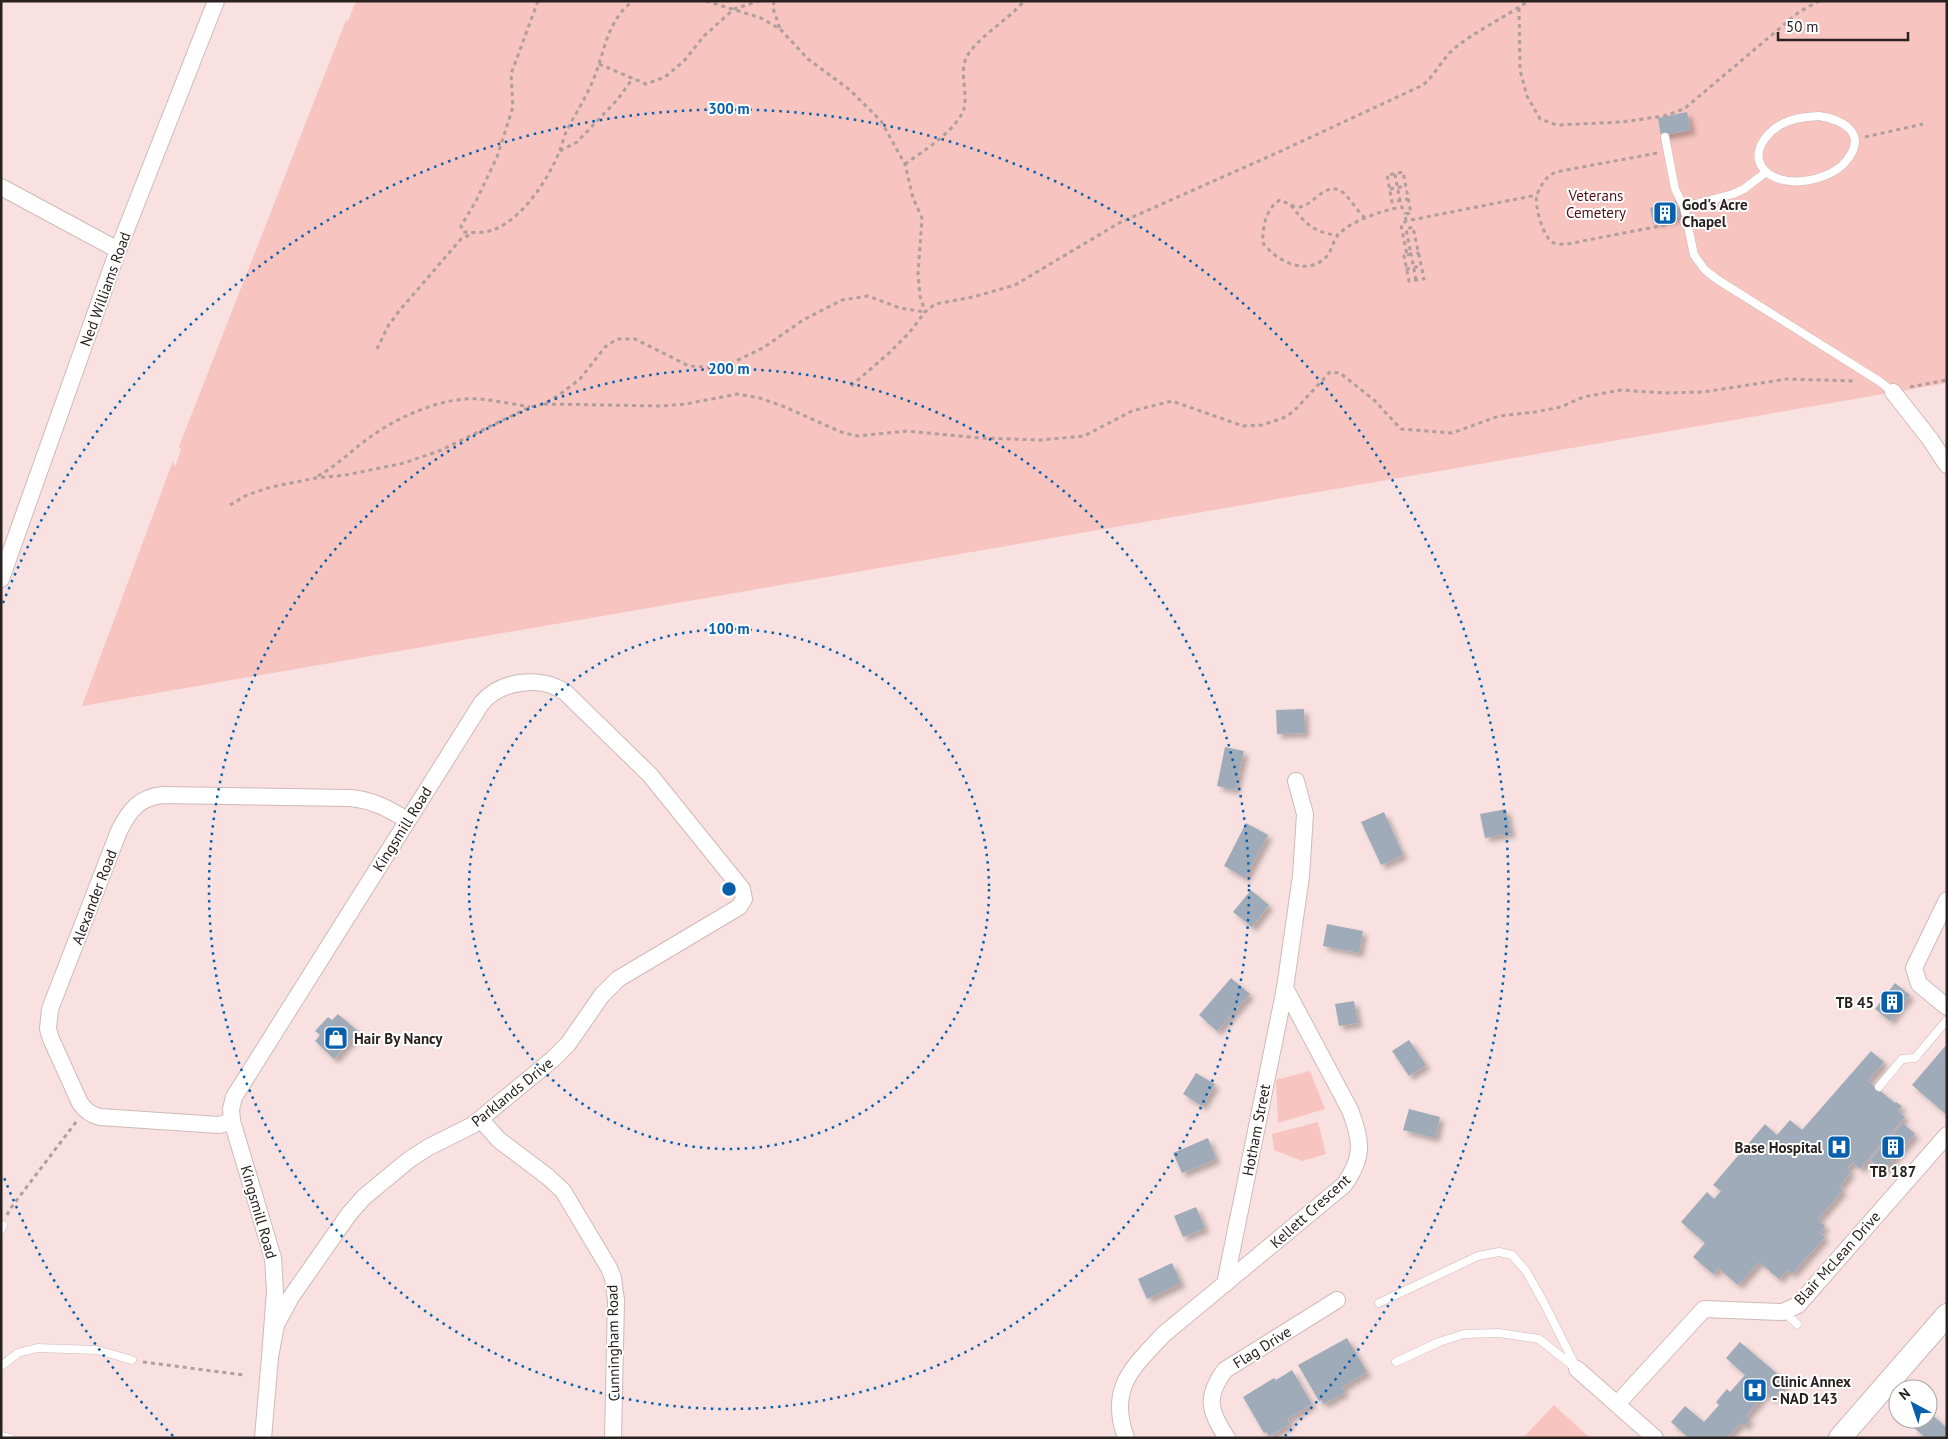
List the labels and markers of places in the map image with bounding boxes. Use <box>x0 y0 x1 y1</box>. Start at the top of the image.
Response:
place label: God's Acre Chapel <box>1682 195 1748 231</box>
building icon: God's Acre Chapel <box>1652 200 1678 226</box>
centre of rings <box>720 880 738 898</box>
building icon: TB 45 <box>1879 989 1905 1015</box>
place label: TB 45 <box>1836 993 1874 1012</box>
shop icon: Hair By Nancy <box>323 1025 349 1051</box>
place label: Hair By Nancy <box>354 1029 443 1048</box>
hospital icon: Base Hospital <box>1826 1134 1852 1160</box>
building icon: TB 187 <box>1880 1134 1906 1160</box>
place label: Base Hospital <box>1735 1138 1823 1157</box>
place label: TB 187 <box>1870 1162 1916 1181</box>
place label: Clinic Annex - NAD 143 <box>1772 1372 1851 1408</box>
hospital icon: Clinic Annex - NAD 143 <box>1742 1377 1768 1403</box>

